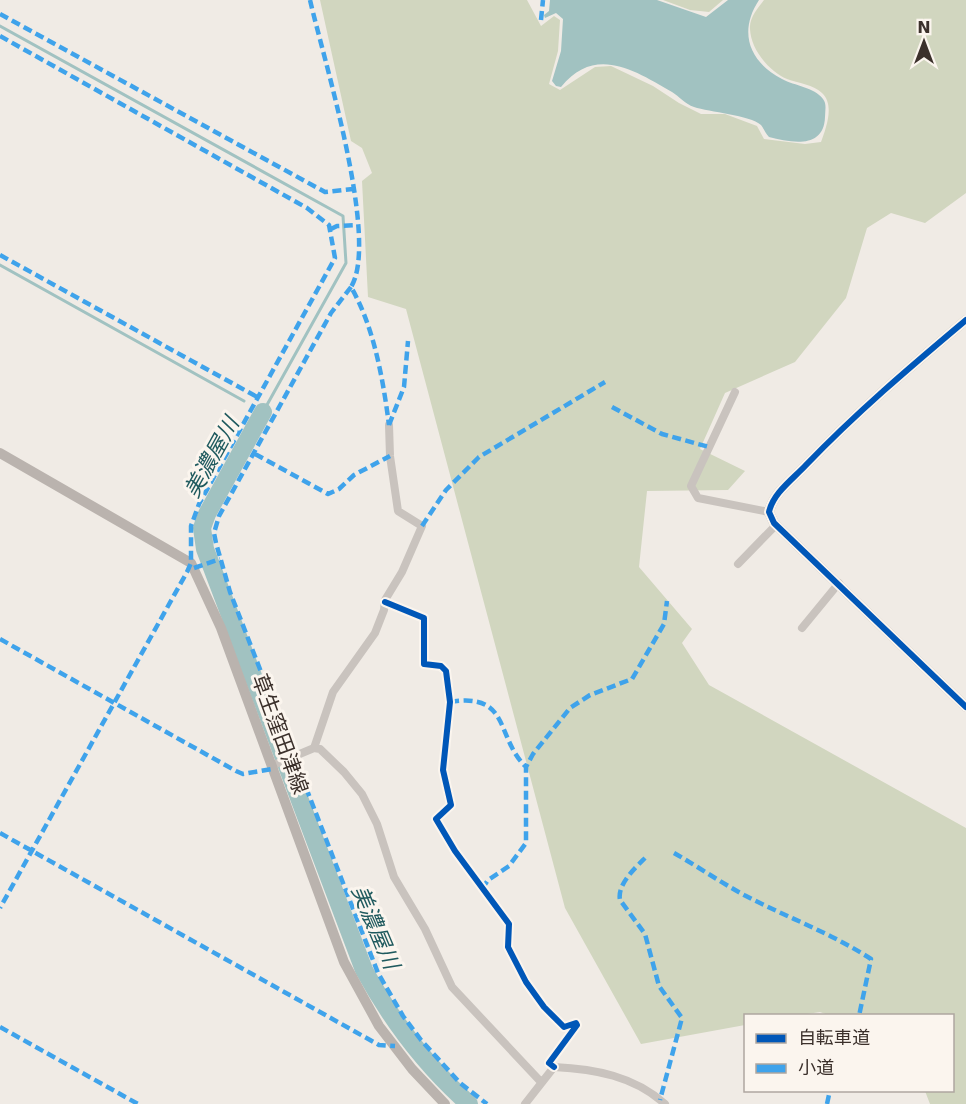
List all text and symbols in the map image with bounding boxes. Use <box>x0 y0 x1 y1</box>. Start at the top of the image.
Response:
north arrow <box>894 12 954 72</box>
text: N <box>917 18 931 37</box>
water label: 美濃屋川 <box>179 411 245 502</box>
street label: 草生窪田津線 <box>247 671 313 797</box>
water label: 美濃屋川 <box>347 882 405 974</box>
legend <box>744 1014 954 1092</box>
text: 自転車道 <box>798 1027 870 1048</box>
text: 小道 <box>798 1057 834 1078</box>

